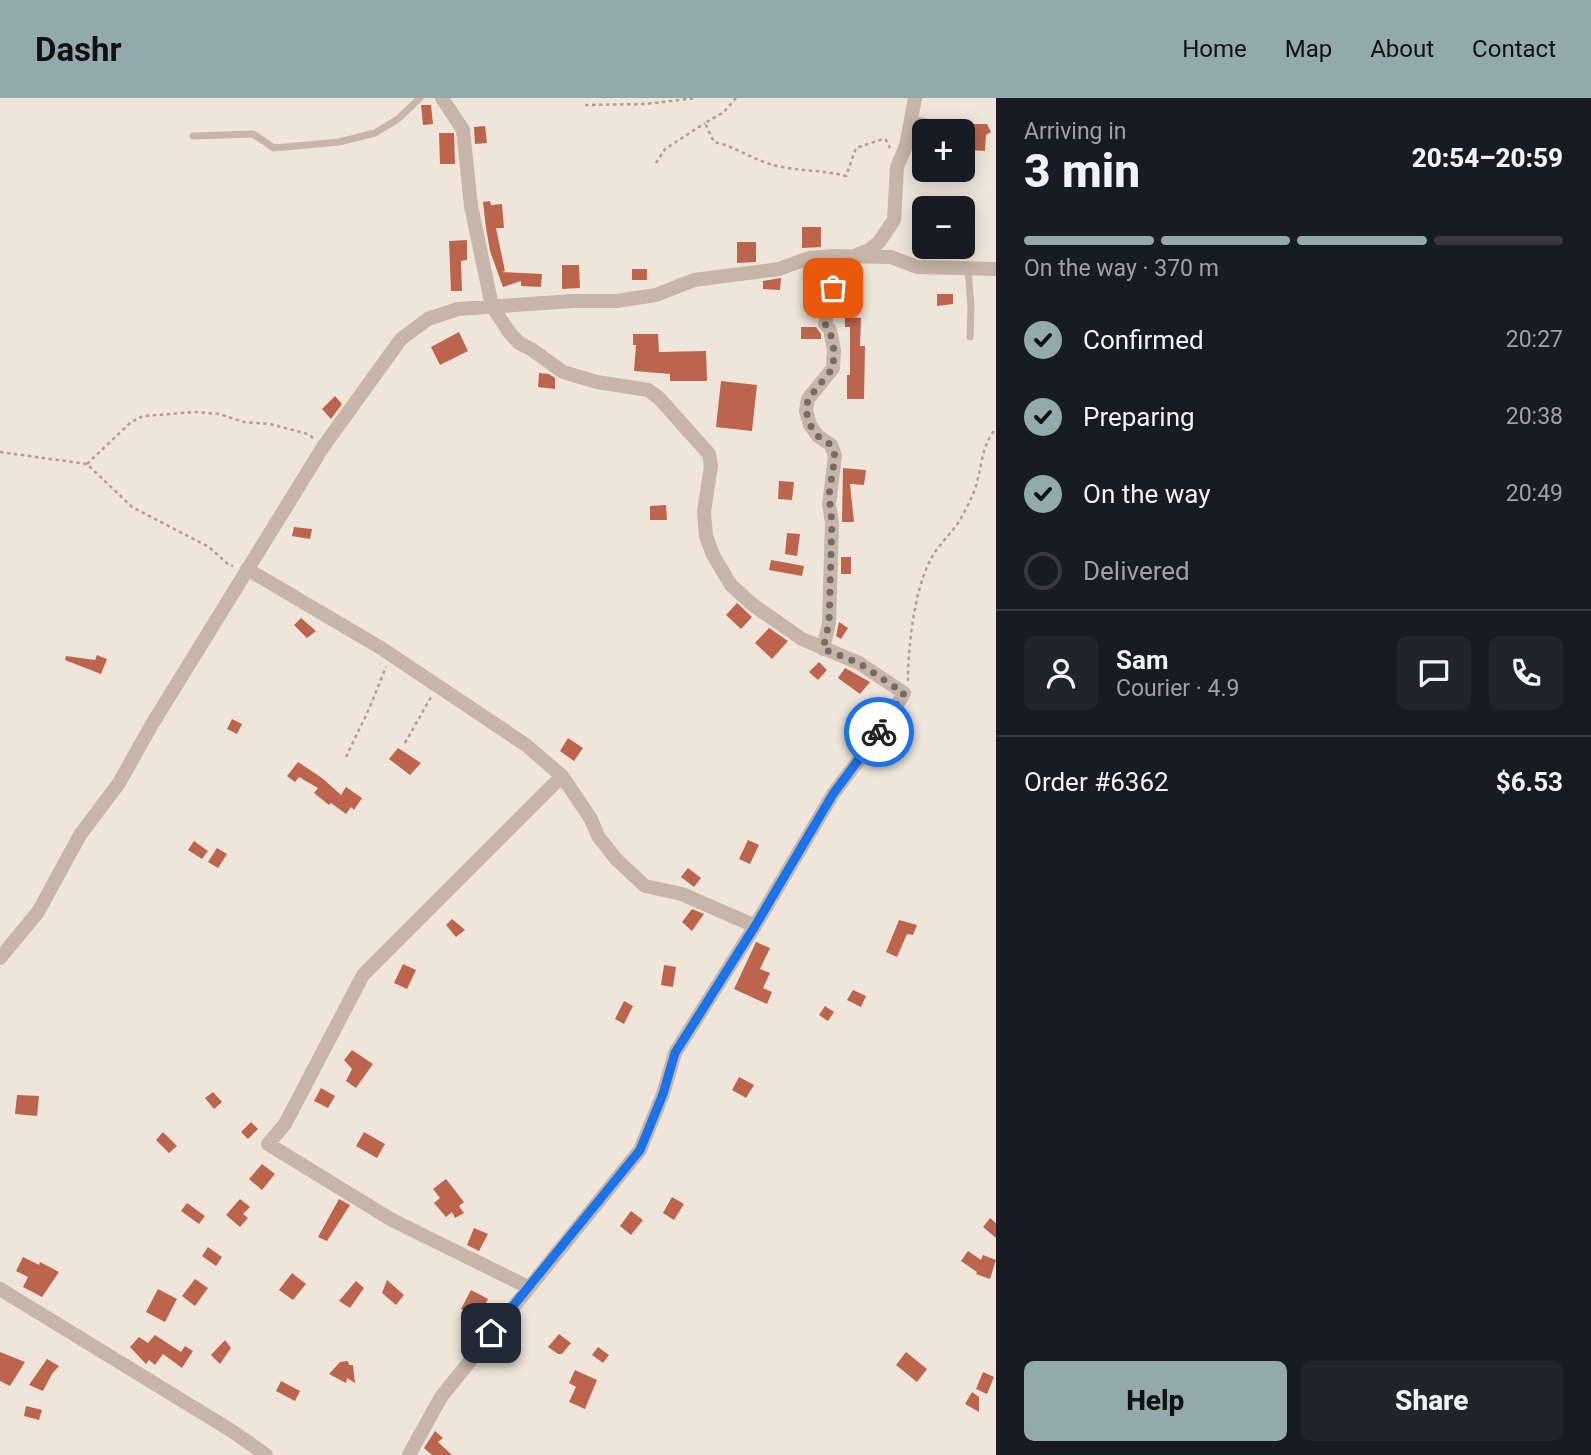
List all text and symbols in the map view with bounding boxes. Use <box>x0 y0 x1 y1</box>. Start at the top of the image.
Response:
text: Dashr <box>35 30 122 69</box>
text: Home <box>1182 35 1247 63</box>
text: Map <box>1285 35 1332 63</box>
text: About <box>1370 35 1434 63</box>
text: Contact <box>1472 35 1556 63</box>
text: Arriving in <box>1024 118 1127 145</box>
map controls <box>912 119 975 259</box>
button: + <box>912 119 975 182</box>
text: 20:54–20:59 <box>1412 143 1563 173</box>
text: 3 min <box>1024 144 1140 198</box>
button: − <box>912 196 975 259</box>
text: On the way · 370 m <box>1024 255 1219 282</box>
pin <box>803 258 863 318</box>
icon: bag <box>814 269 852 307</box>
icon: check <box>1024 321 1062 359</box>
text: Confirmed <box>1083 325 1204 355</box>
text: 20:27 <box>1506 326 1563 353</box>
icon: check <box>1024 398 1062 436</box>
text: Preparing <box>1083 402 1195 432</box>
text: 20:38 <box>1506 403 1563 430</box>
icon: check <box>1024 475 1062 513</box>
text: On the way <box>1083 479 1211 509</box>
text: 20:49 <box>1506 480 1563 507</box>
text: Delivered <box>1083 556 1190 586</box>
button: person <box>1024 636 1098 710</box>
button: chat <box>1397 636 1471 710</box>
button: phone <box>1489 636 1563 710</box>
text: Sam <box>1116 645 1168 675</box>
text: Courier · 4.9 <box>1116 675 1239 702</box>
courier <box>844 697 914 767</box>
icon: bike <box>860 713 898 751</box>
text: Order #6362 <box>1024 767 1169 797</box>
text: $6.53 <box>1496 767 1563 797</box>
pin <box>461 1303 521 1363</box>
icon: home <box>472 1314 510 1352</box>
button: Help <box>1024 1361 1287 1441</box>
button: Share <box>1301 1361 1563 1441</box>

